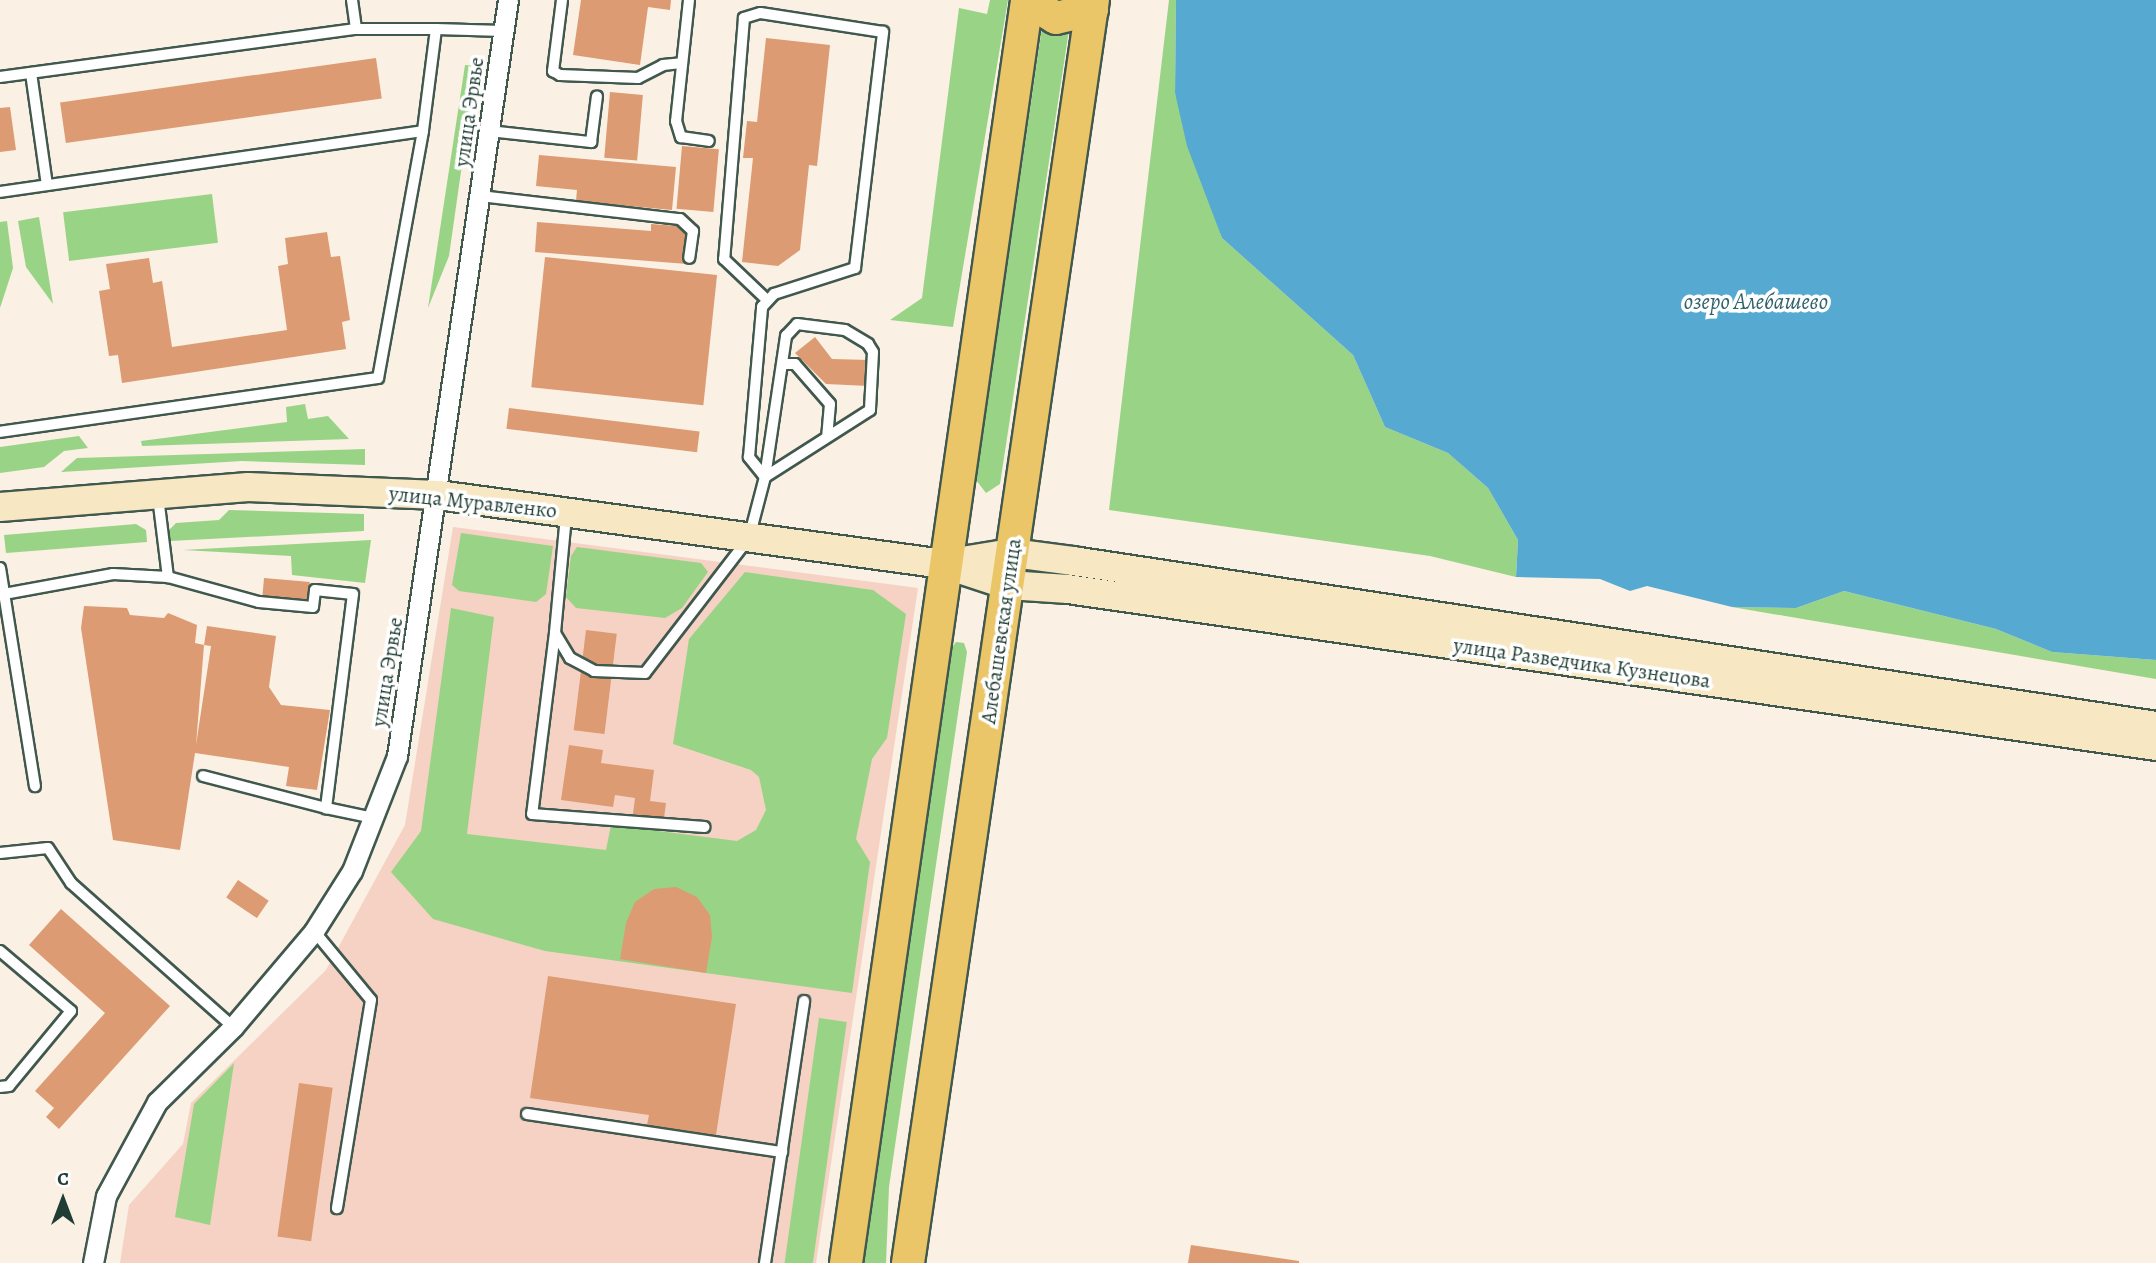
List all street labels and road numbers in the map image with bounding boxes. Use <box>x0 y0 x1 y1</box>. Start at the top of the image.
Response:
street label: улица Эрвье <box>449 56 489 168</box>
street label: улица Муравленко <box>388 481 558 523</box>
street label: Алебашевская улица <box>976 537 1026 725</box>
street label: улица Эрвье <box>366 615 408 729</box>
street label: улица Разведчика Кузнецова <box>1452 632 1712 694</box>

